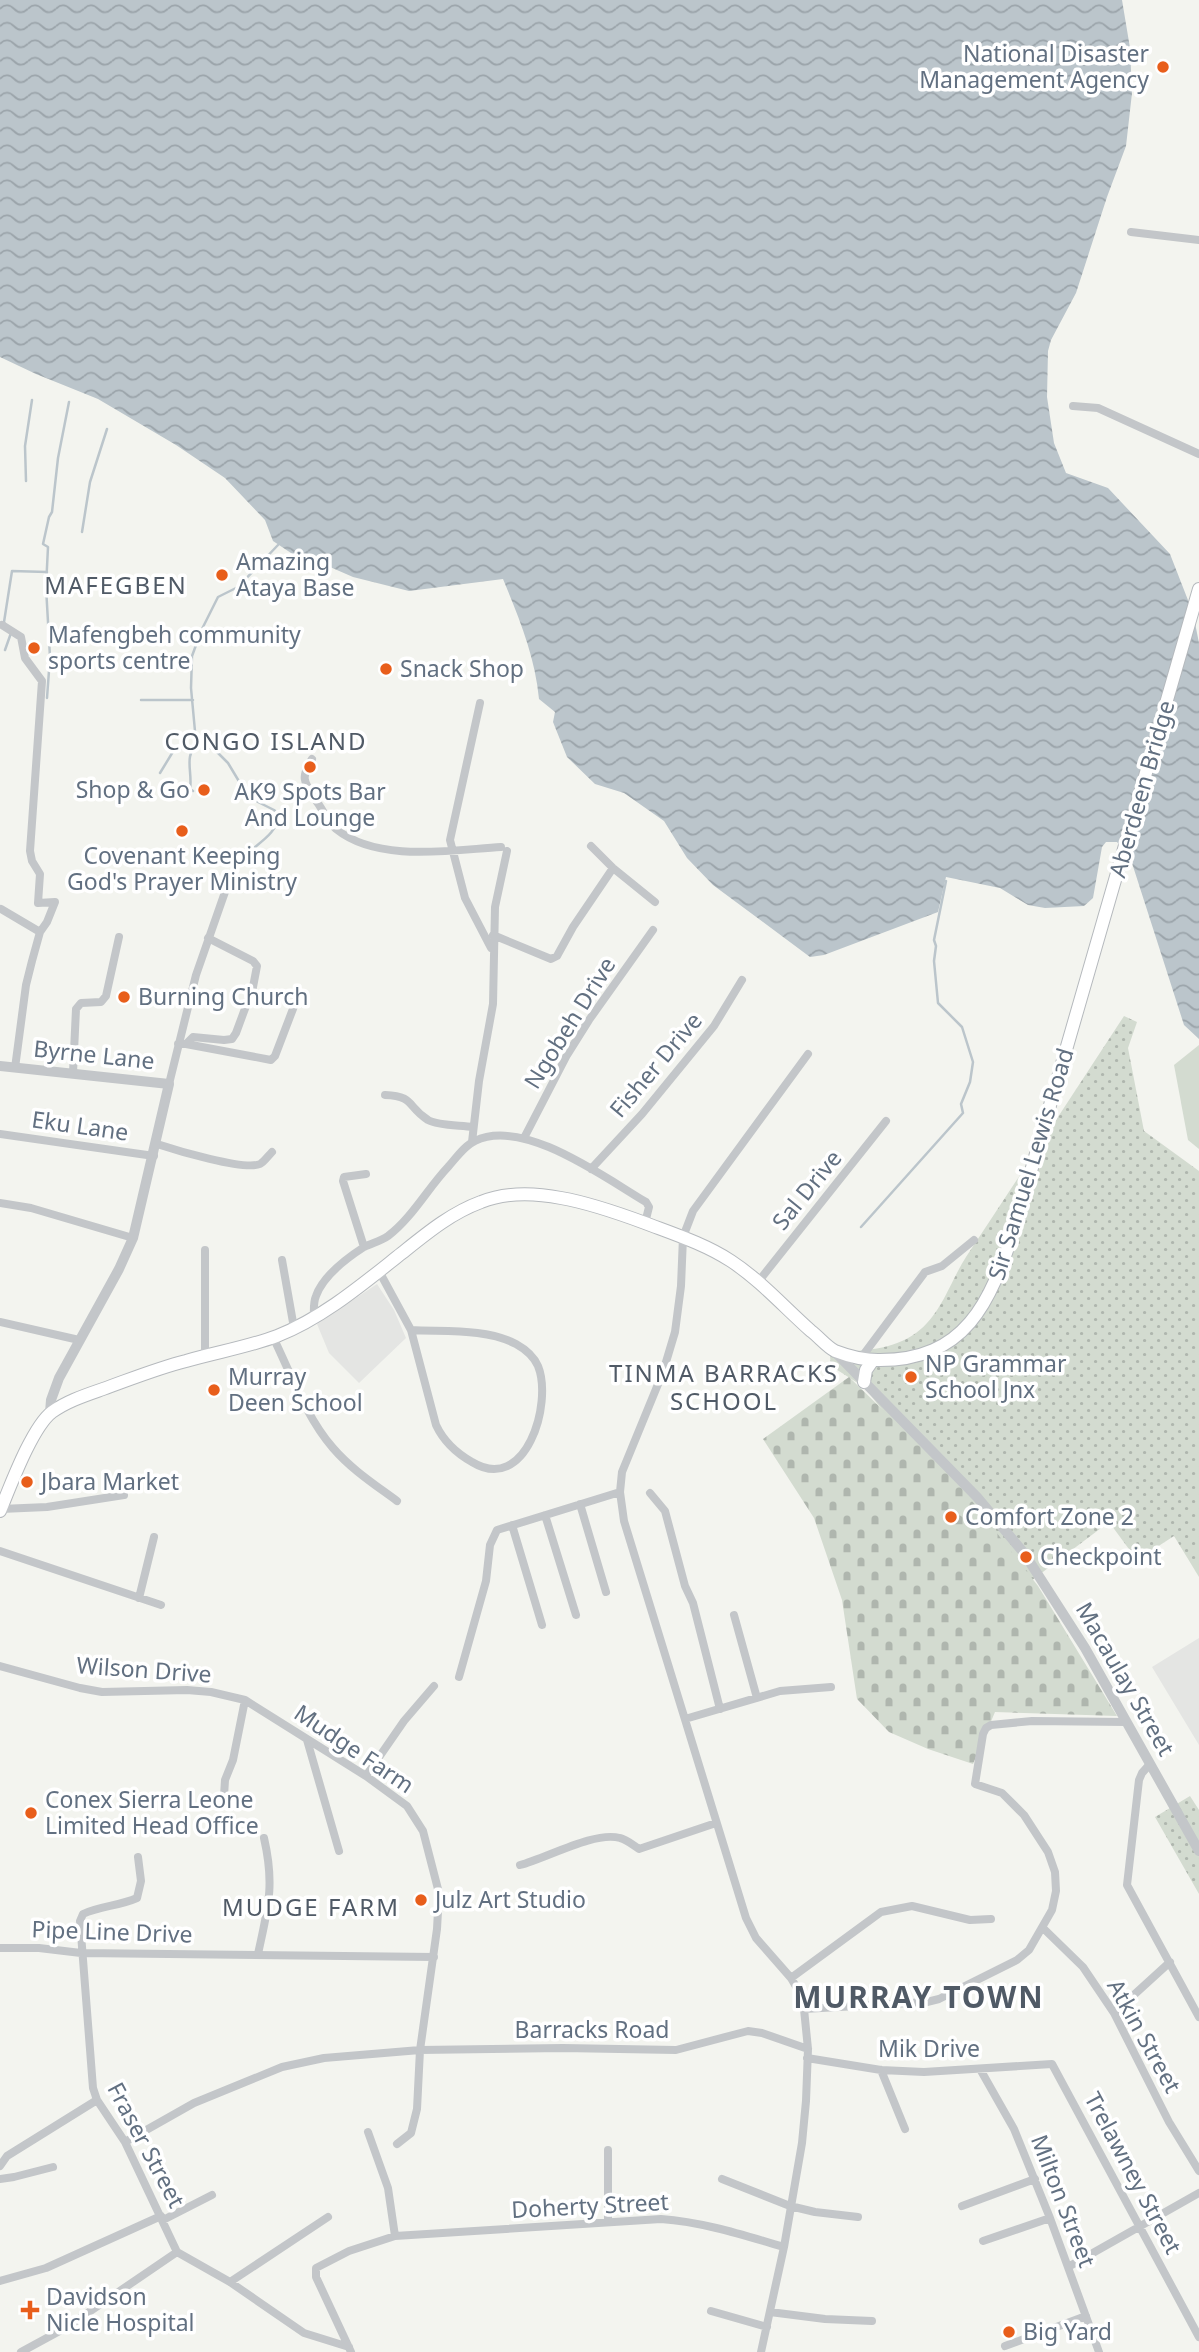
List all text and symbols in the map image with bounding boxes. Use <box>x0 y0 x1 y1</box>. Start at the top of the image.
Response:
place label: National Disaster Management Agency <box>919 37 1149 95</box>
marker: National Disaster Management Agency <box>1155 59 1171 75</box>
place label: Amazing Ataya Base <box>236 545 354 603</box>
marker: Amazing Ataya Base <box>214 567 230 583</box>
district label: MAFEGBEN <box>44 568 188 601</box>
place label: Mafengbeh community sports centre <box>48 618 301 676</box>
marker: Mafengbeh community sports centre <box>26 640 42 656</box>
place label: Snack Shop <box>400 652 524 684</box>
marker: Snack Shop <box>378 661 394 677</box>
street label: Aberdeen Bridge <box>1100 696 1182 881</box>
district label: CONGO ISLAND <box>164 724 368 757</box>
marker: AK9 Spots Bar And Lounge <box>302 759 318 775</box>
place label: Shop & Go <box>76 773 190 805</box>
place label: AK9 Spots Bar And Lounge <box>234 775 386 833</box>
marker: Shop & Go <box>196 782 212 798</box>
marker: Covenant Keeping God's Prayer Ministry <box>174 823 190 839</box>
place label: Covenant Keeping God's Prayer Ministry <box>67 839 297 897</box>
street label: Ngobeh Drive <box>516 951 622 1094</box>
place label: Burning Church <box>138 980 308 1012</box>
marker: Burning Church <box>116 989 132 1005</box>
street label: Fisher Drive <box>602 1005 709 1124</box>
street label: Byrne Lane <box>32 1032 156 1076</box>
street label: Sir Samuel Lewis Road <box>980 1044 1081 1284</box>
street label: Eku Lane <box>30 1102 131 1148</box>
street label: Sal Drive <box>764 1143 848 1236</box>
place label: NP Grammar School Jnx <box>925 1347 1067 1405</box>
district label: TINMA BARRACKS SCHOOL <box>609 1356 839 1417</box>
place label: Murray Deen School <box>228 1360 363 1418</box>
marker: NP Grammar School Jnx <box>903 1369 919 1385</box>
marker: Murray Deen School <box>206 1382 222 1398</box>
place label: Jbara Market <box>39 1465 179 1497</box>
marker: Jbara Market <box>19 1474 35 1490</box>
place label: Comfort Zone 2 <box>965 1500 1134 1532</box>
marker: Comfort Zone 2 <box>943 1509 959 1525</box>
place label: Checkpoint <box>1040 1540 1162 1572</box>
marker: Checkpoint <box>1018 1549 1034 1565</box>
street label: Macaulay Street <box>1069 1596 1183 1761</box>
street label: Wilson Drive <box>75 1648 213 1690</box>
street label: Mudge Farm <box>288 1696 421 1800</box>
place label: Conex Sierra Leone Limited Head Office <box>45 1783 259 1841</box>
marker: Conex Sierra Leone Limited Head Office <box>23 1805 39 1821</box>
place label: Julz Art Studio <box>433 1883 586 1915</box>
district label: MUDGE FARM <box>222 1890 400 1923</box>
marker: Julz Art Studio <box>413 1892 429 1908</box>
street label: Pipe Line Drive <box>31 1912 193 1950</box>
street label: Atkin Street <box>1100 1973 1189 2098</box>
district label: MURRAY TOWN <box>793 1976 1045 2017</box>
street label: Barracks Road <box>515 2013 669 2045</box>
street label: Mik Drive <box>878 2032 980 2064</box>
street label: Fraser Street <box>100 2076 193 2213</box>
street label: Trelawney Street <box>1078 2086 1190 2259</box>
street label: Milton Street <box>1024 2130 1104 2271</box>
street label: Doherty Street <box>510 2185 669 2225</box>
place label: Davidson Nicle Hospital <box>46 2280 195 2338</box>
marker: Davidson Nicle Hospital <box>20 2300 40 2320</box>
place label: Big Yard <box>1023 2315 1112 2347</box>
marker: Big Yard <box>1001 2324 1017 2340</box>

